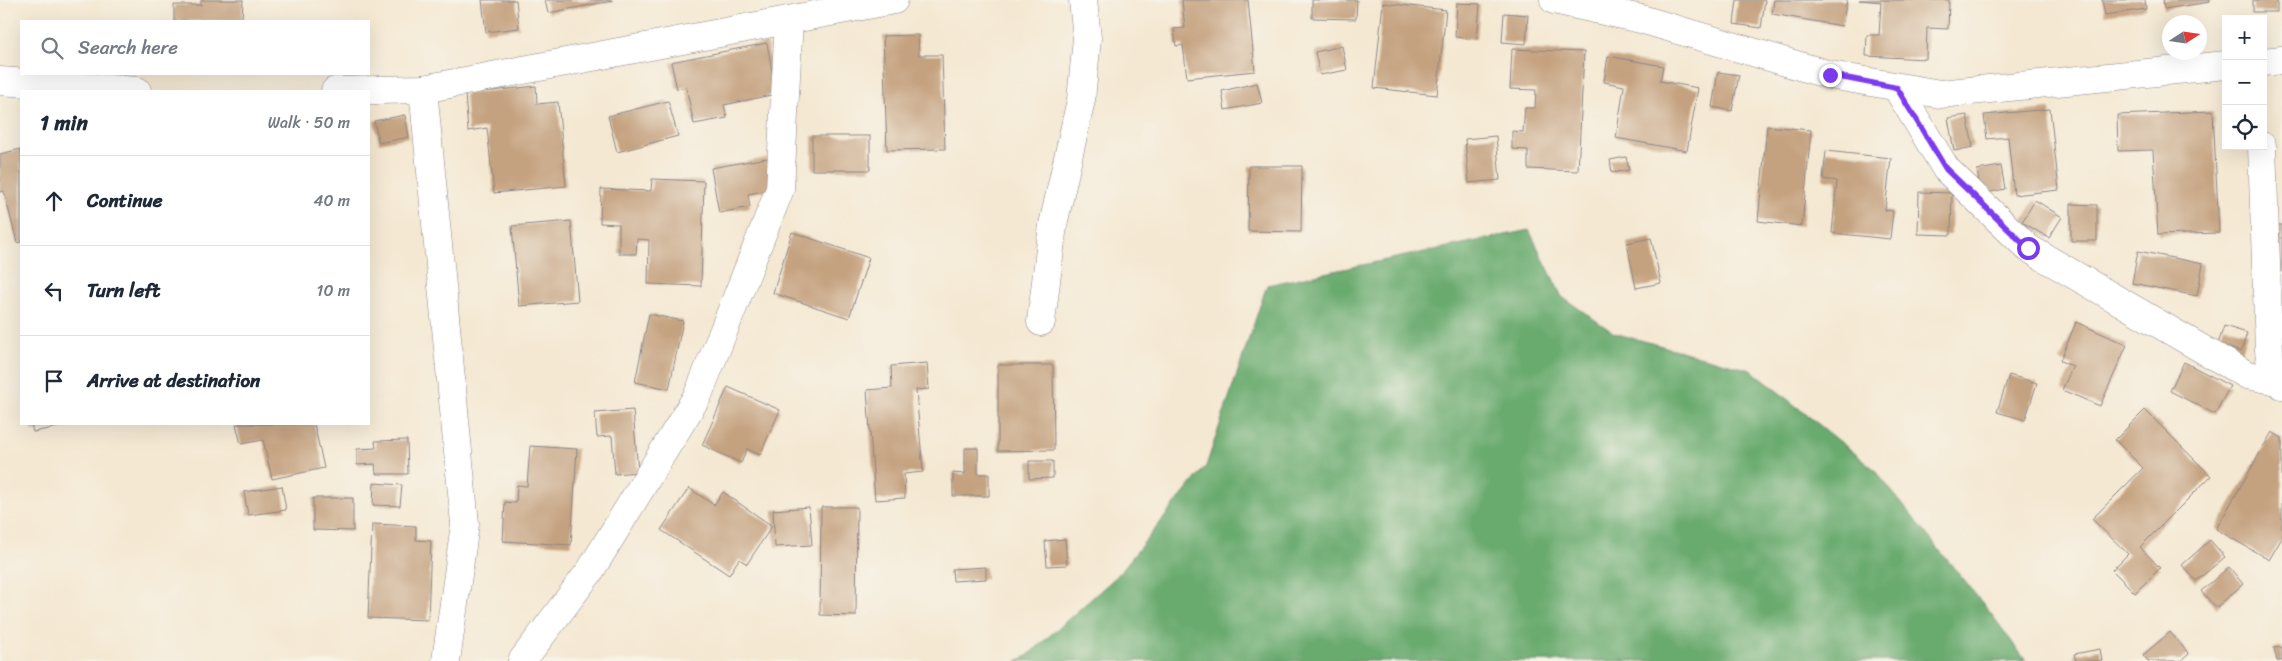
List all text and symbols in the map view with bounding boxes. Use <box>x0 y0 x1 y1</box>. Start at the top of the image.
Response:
north arrow <box>2162 15 2207 60</box>
map controls <box>2222 15 2267 150</box>
button: + <box>2222 15 2267 60</box>
search box <box>20 20 370 75</box>
text: Search here <box>78 31 178 64</box>
icon: search <box>38 34 66 62</box>
button: − <box>2222 60 2267 105</box>
route end <box>1819 64 1842 87</box>
text: 1 min <box>40 104 88 142</box>
button: locate <box>2222 105 2267 150</box>
text: Walk · 50 m <box>268 108 350 137</box>
text: Continue <box>87 184 163 217</box>
text: 40 m <box>313 186 350 215</box>
icon: ahead <box>40 187 68 215</box>
route start <box>2017 237 2040 260</box>
text: Turn left <box>87 274 160 307</box>
text: 10 m <box>317 276 350 305</box>
icon: left <box>40 277 68 305</box>
text: Arrive at destination <box>87 364 260 397</box>
icon: arrive <box>40 367 68 395</box>

